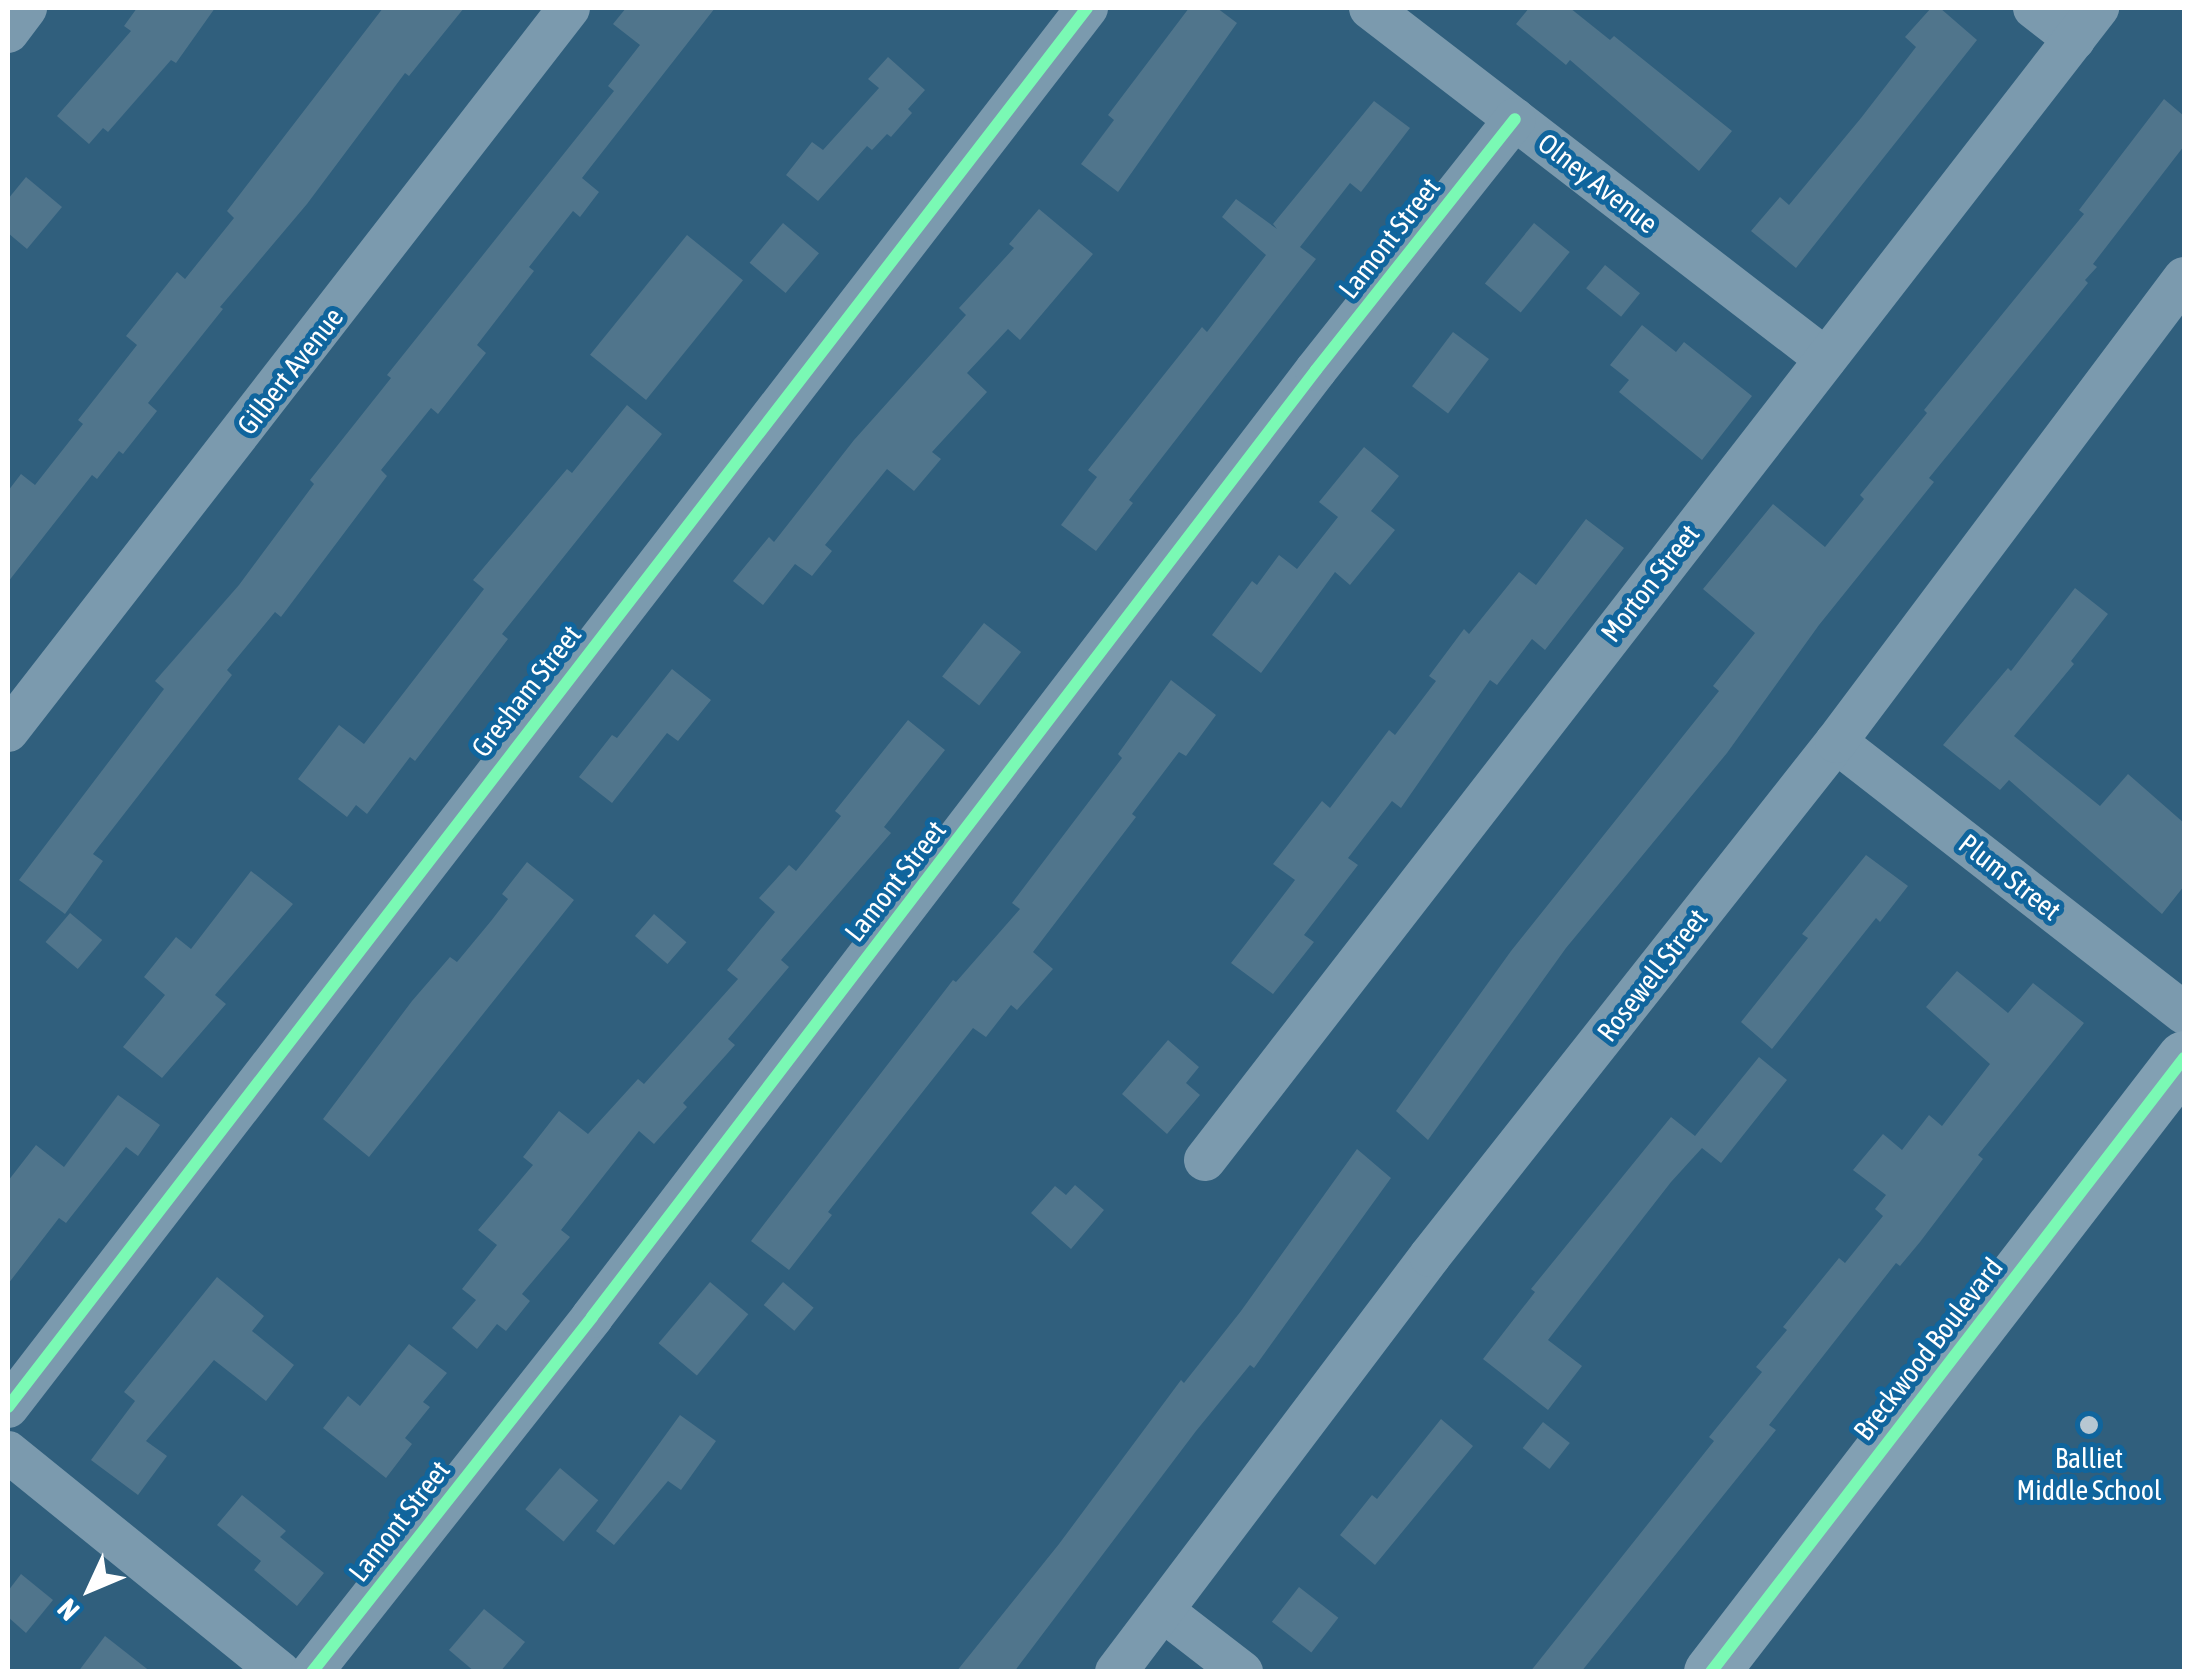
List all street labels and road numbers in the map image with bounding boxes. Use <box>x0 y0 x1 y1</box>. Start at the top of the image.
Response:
street label: Olney Avenue <box>1531 126 1665 240</box>
street label: Lamont Street <box>1331 171 1447 305</box>
street label: Gilbert Avenue <box>230 301 350 441</box>
street label: Morton Street <box>1594 518 1706 648</box>
street label: Gresham Street <box>464 619 588 763</box>
street label: Lamont Street <box>837 814 953 948</box>
street label: Plum Street <box>1952 827 2068 927</box>
street label: Rosewell Street <box>1590 902 1714 1048</box>
street label: Breckwood Boulevard <box>1846 1251 2010 1447</box>
street label: Lamont Street <box>341 1454 457 1588</box>

